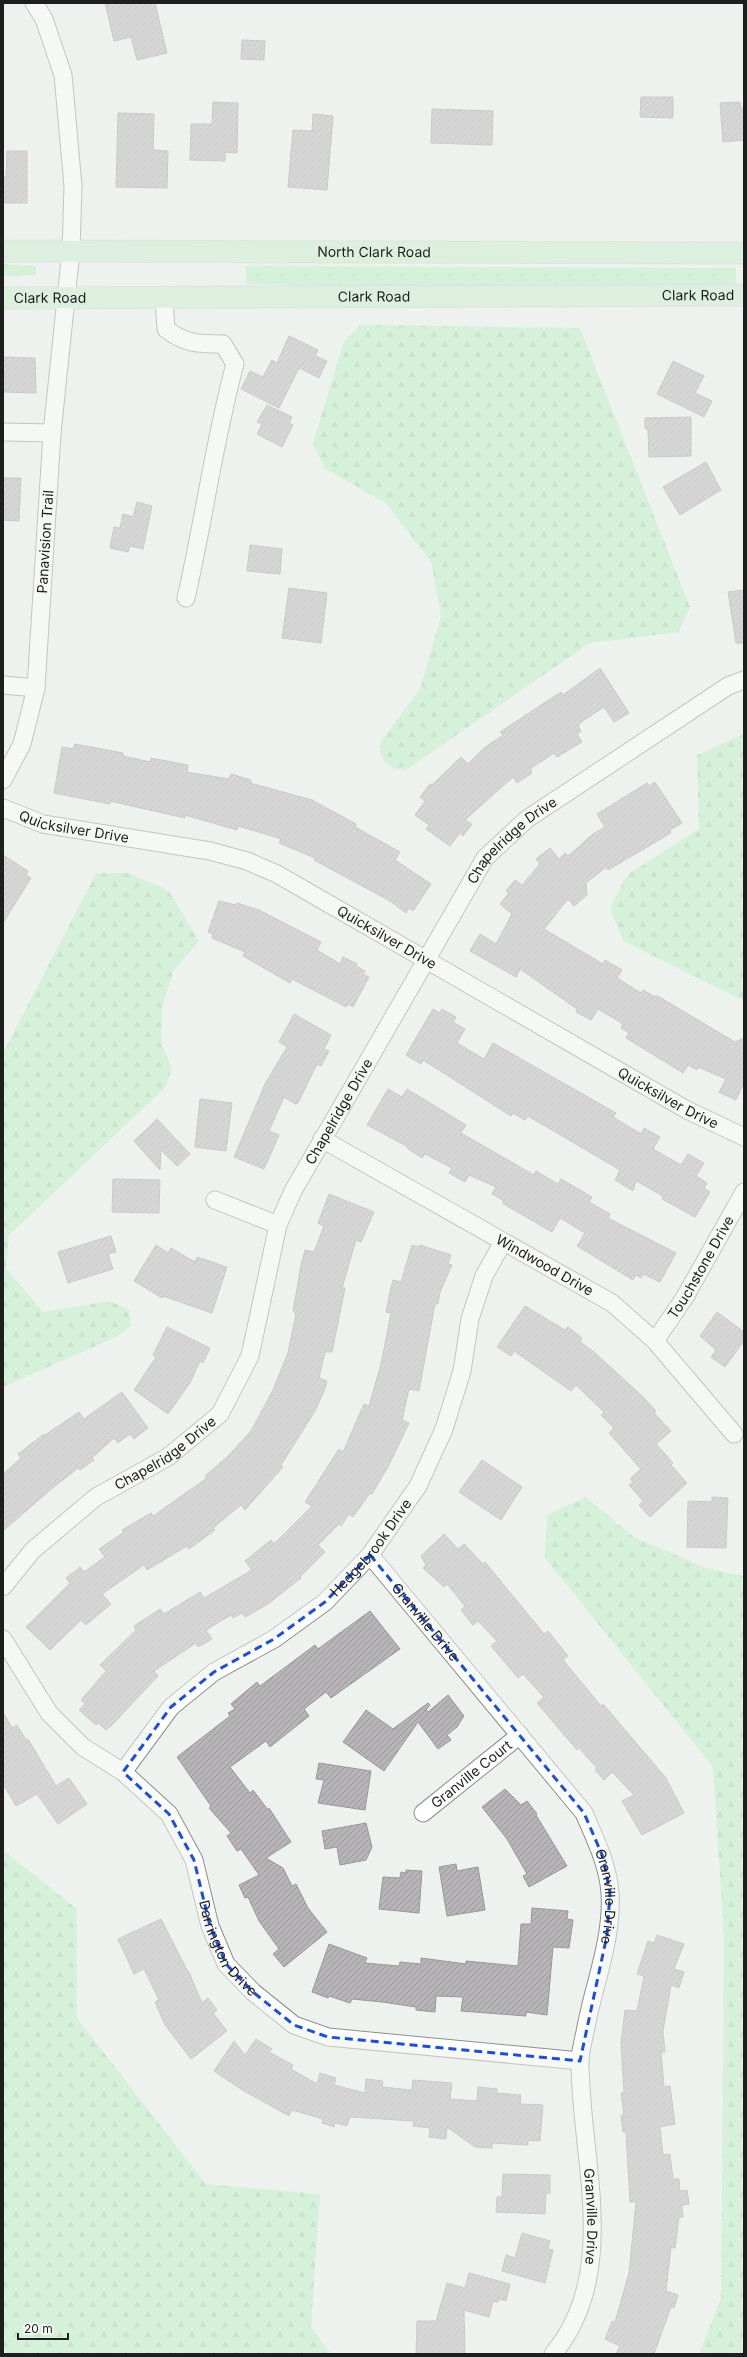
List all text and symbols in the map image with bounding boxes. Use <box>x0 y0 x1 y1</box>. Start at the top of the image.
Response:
street label: North Clark Road <box>317 243 431 260</box>
street label: Clark Road <box>662 286 734 303</box>
street label: Clark Road <box>338 287 410 305</box>
street label: Clark Road <box>14 289 86 306</box>
street label: Panavision Trail <box>33 489 56 594</box>
street label: Chapelridge Drive <box>463 793 560 887</box>
street label: Quicksilver Drive <box>17 806 130 846</box>
street label: Quicksilver Drive <box>334 901 440 972</box>
street label: Chapelridge Drive <box>301 1055 376 1167</box>
street label: Quicksilver Drive <box>615 1063 721 1132</box>
street label: Touchstone Drive <box>664 1212 737 1322</box>
street label: Windwood Drive <box>493 1230 597 1299</box>
street label: Chapelridge Drive <box>111 1412 219 1493</box>
street label: Hedgebrook Drive <box>326 1495 415 1600</box>
street label: Granville Drive <box>389 1579 463 1664</box>
street label: Granville Court <box>427 1736 515 1811</box>
street label: Granville Drive <box>592 1846 619 1946</box>
street label: Darrington Drive <box>196 1898 261 1999</box>
street label: Granville Drive <box>581 2167 601 2266</box>
scale bar <box>18 2315 68 2341</box>
text: 20 m <box>24 2321 53 2336</box>

